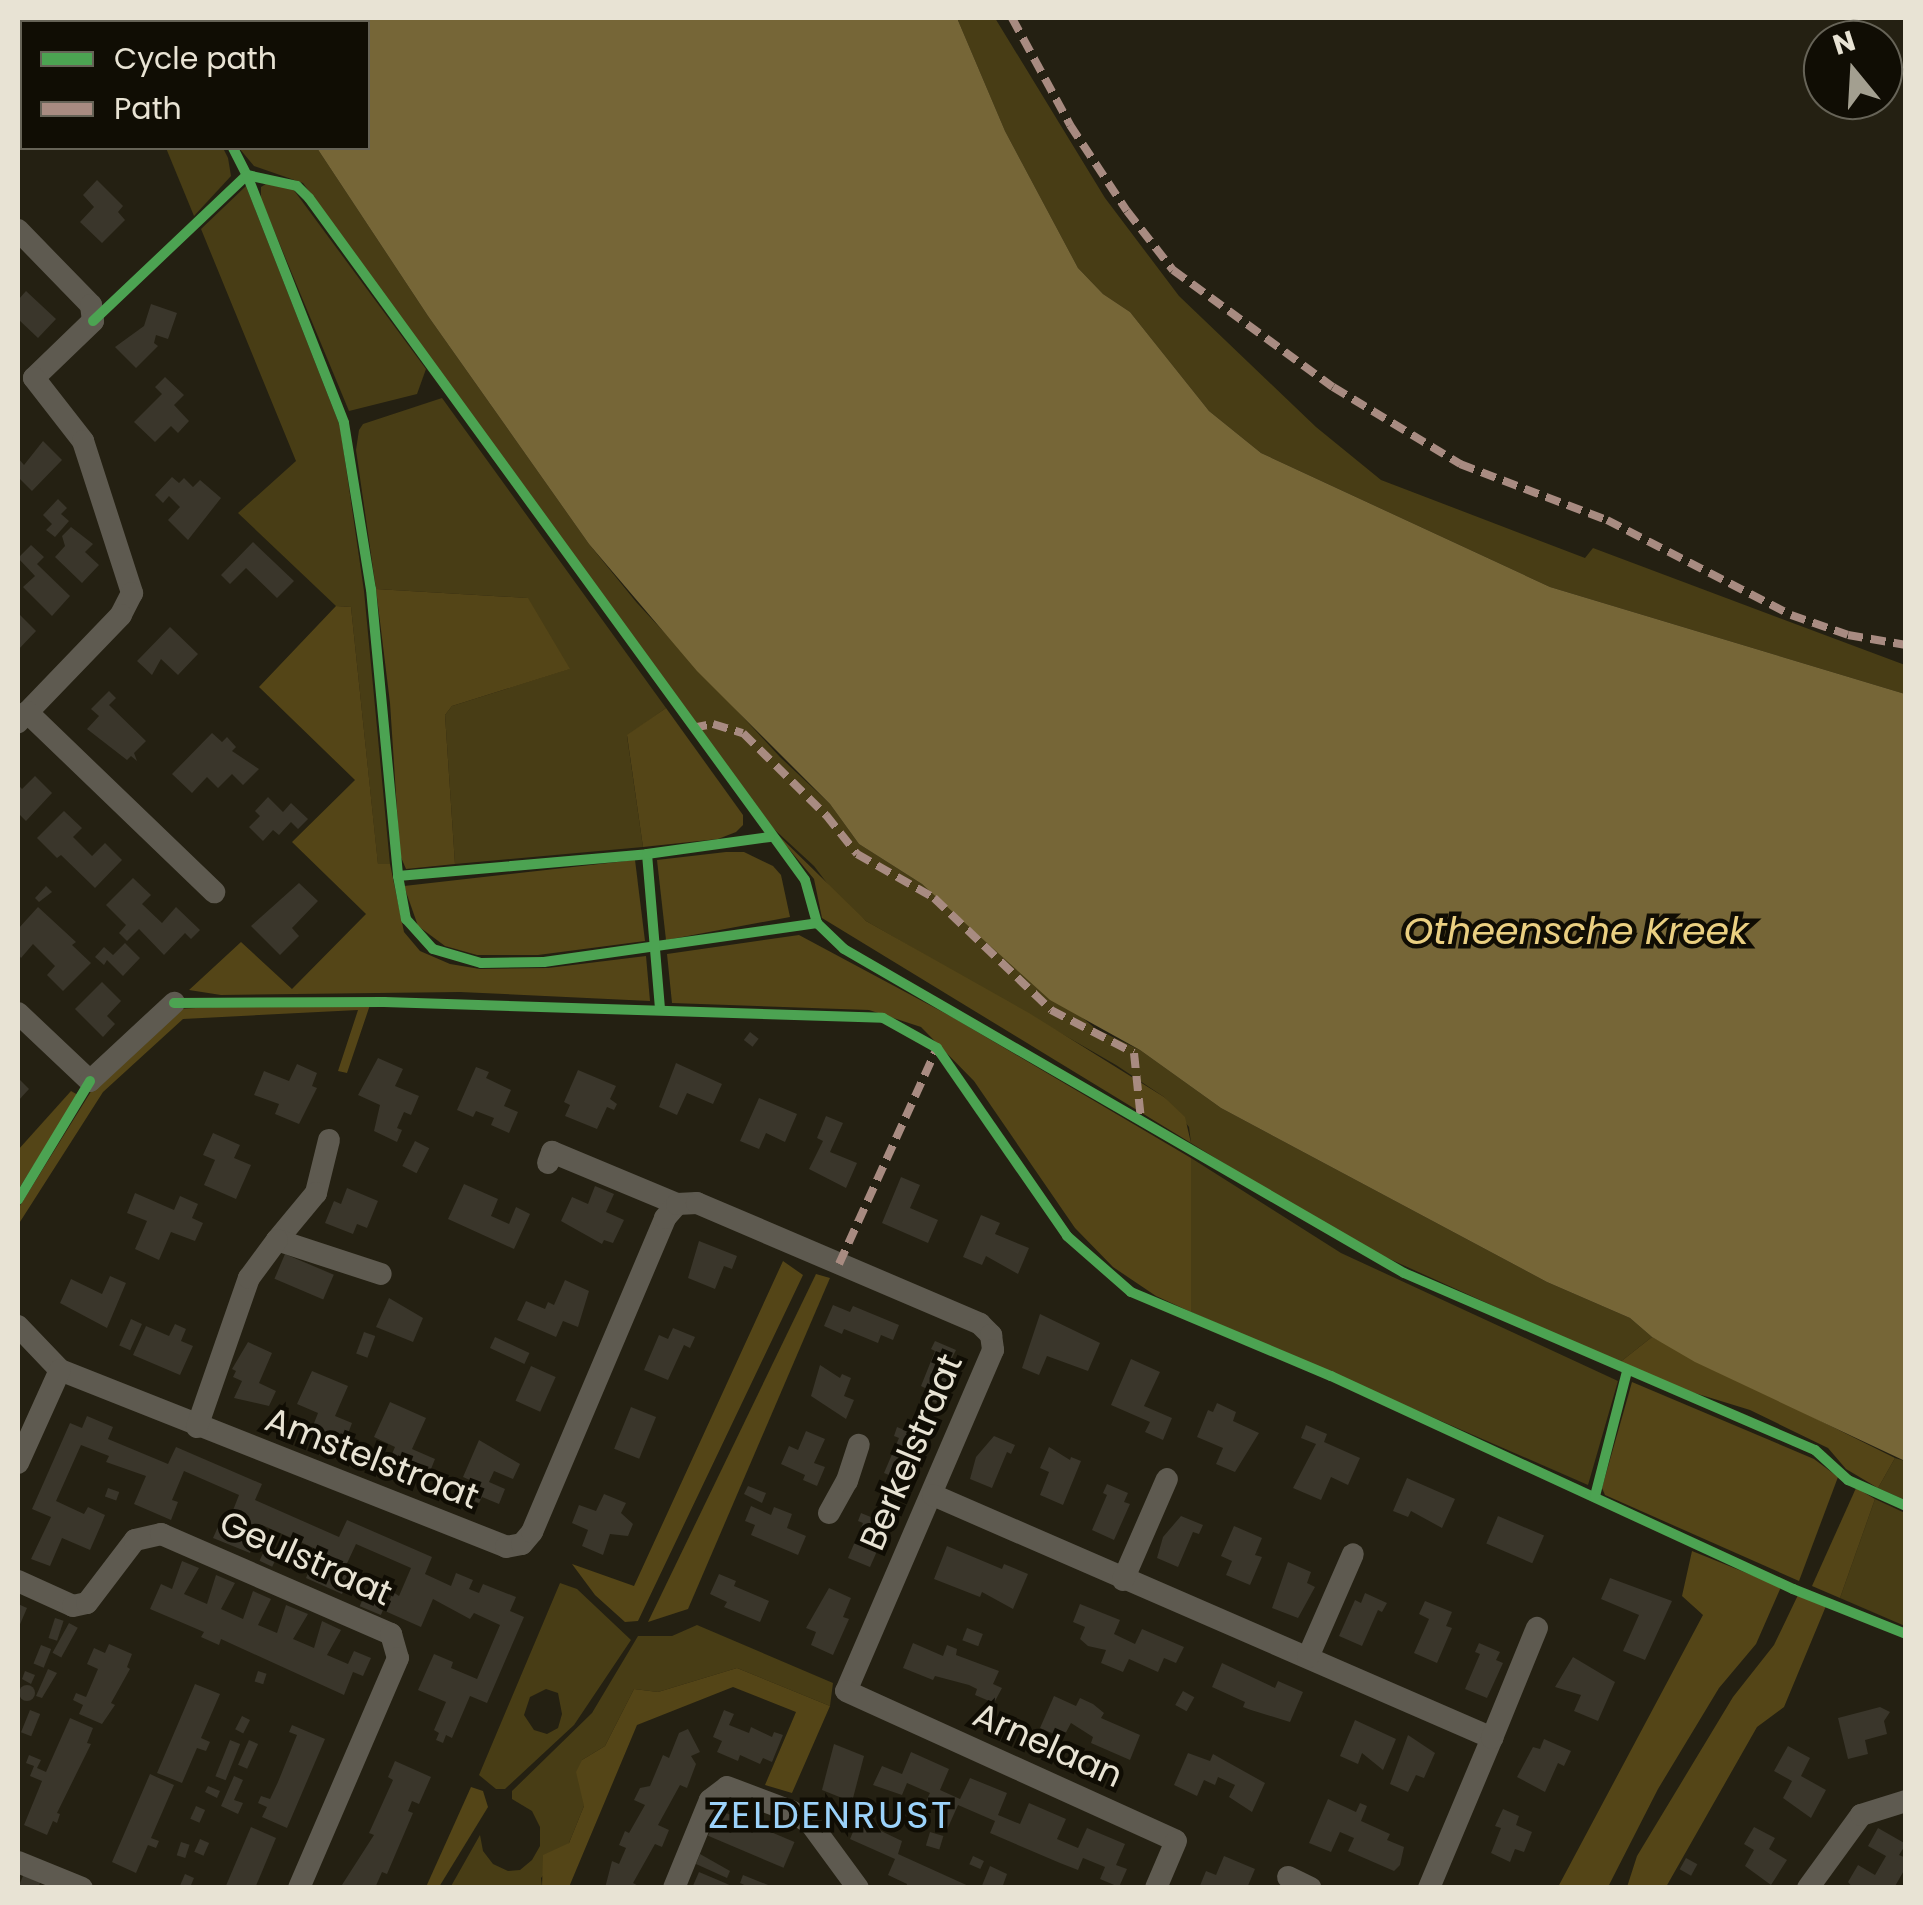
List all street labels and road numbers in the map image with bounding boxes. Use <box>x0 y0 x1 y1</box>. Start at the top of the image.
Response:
street label: Berkelstraat <box>851 1348 971 1556</box>
street label: Amstelstraat <box>259 1398 485 1518</box>
street label: Geulstraat <box>213 1501 399 1615</box>
street label: Arnelaan <box>967 1693 1129 1797</box>

